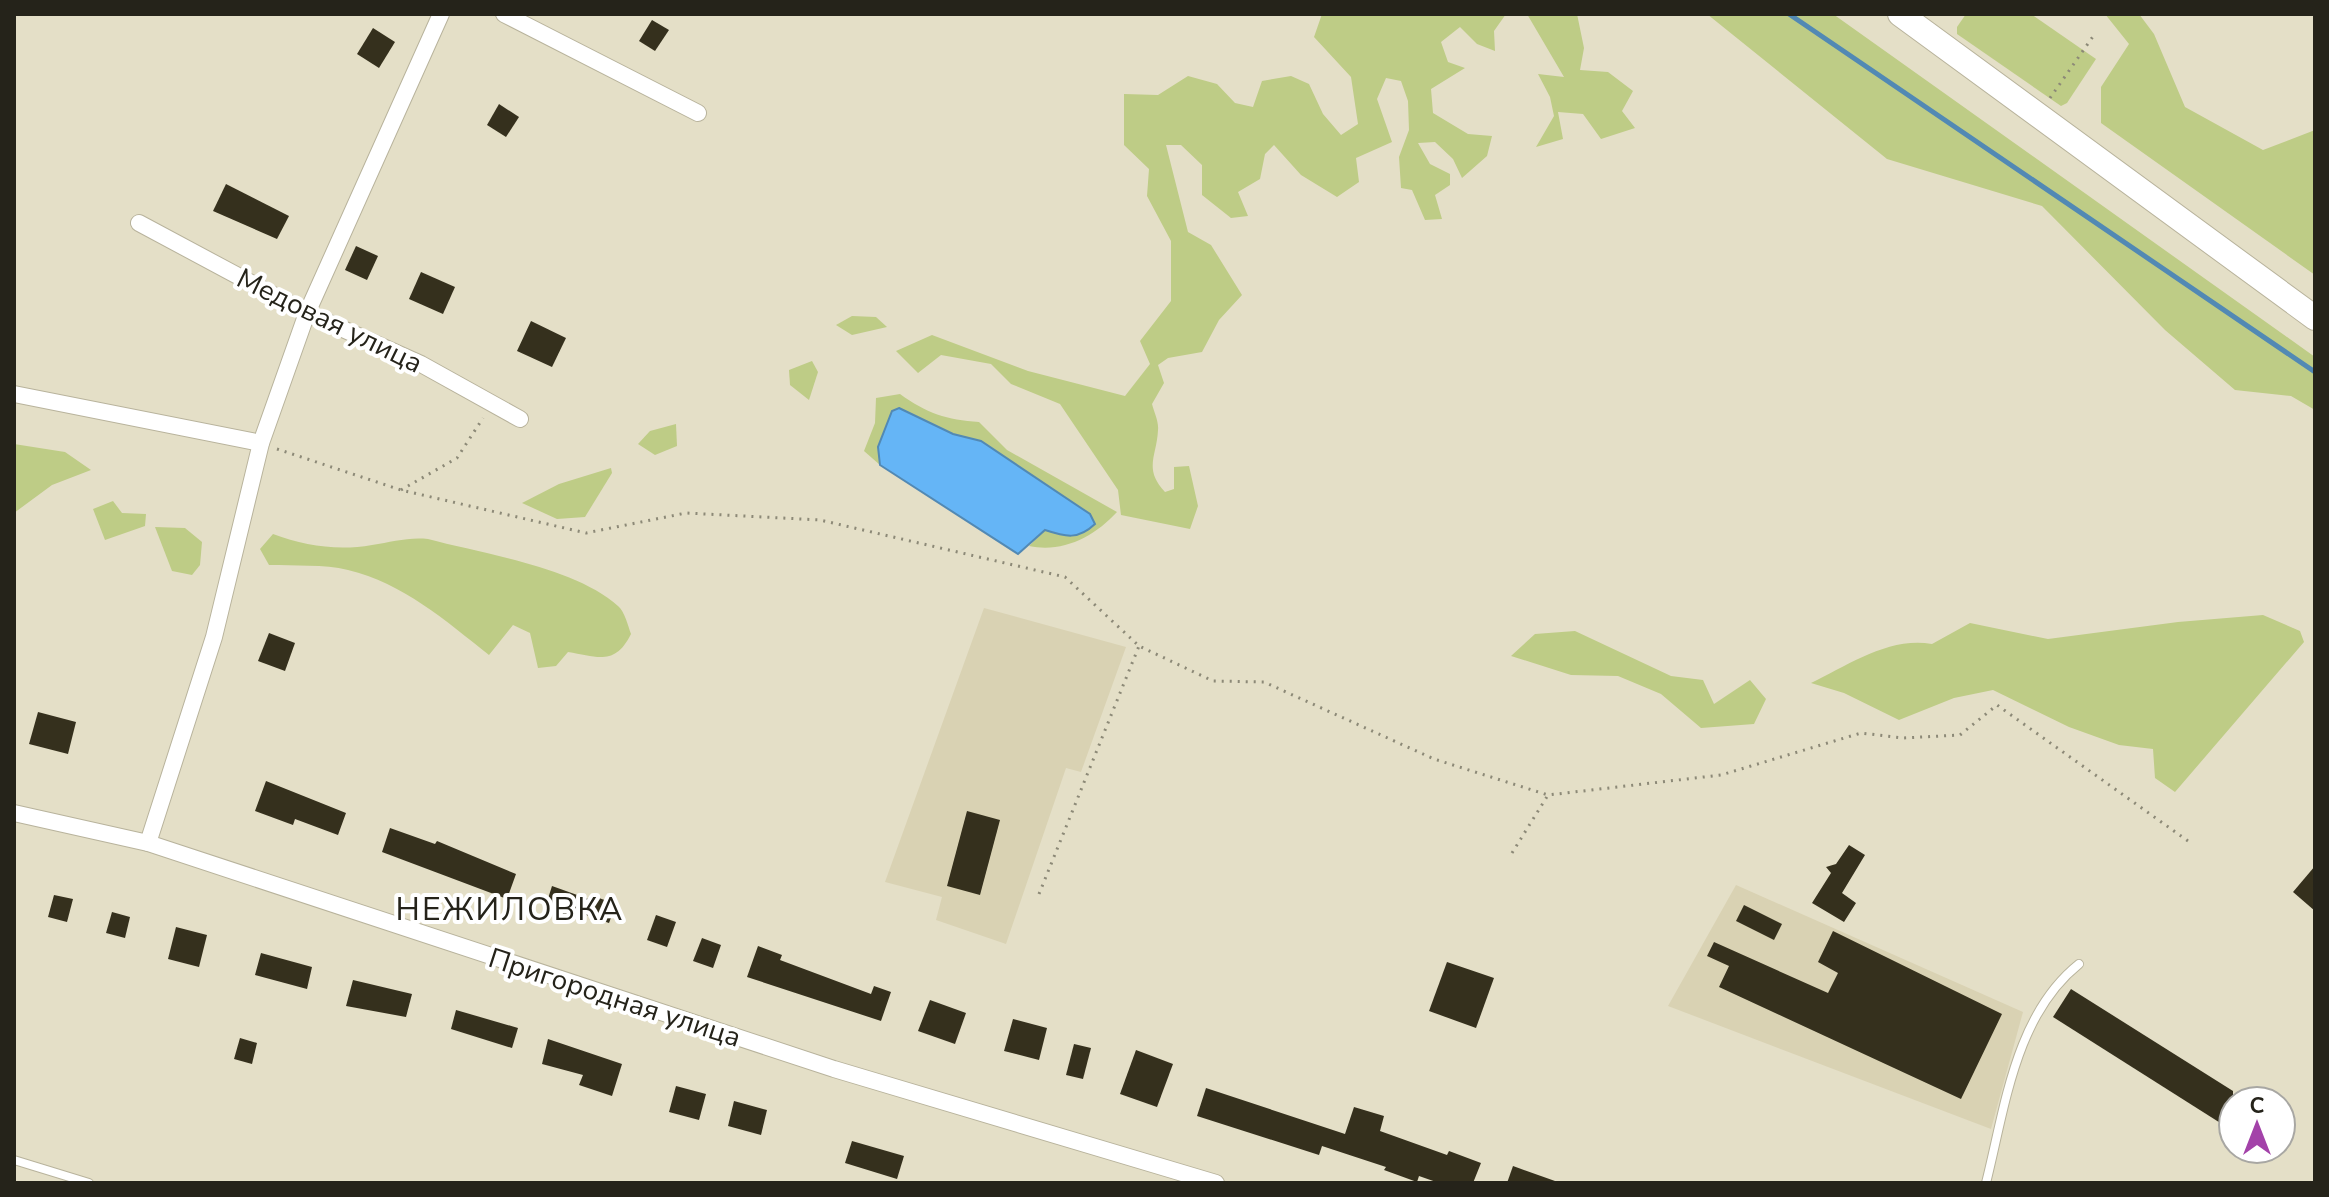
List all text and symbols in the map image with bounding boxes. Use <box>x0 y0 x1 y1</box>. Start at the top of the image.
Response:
street label: Медовая улица <box>230 259 429 382</box>
district label: НЕЖИЛОВКА <box>396 888 624 931</box>
street label: Пригородная улица <box>484 939 746 1057</box>
north arrow <box>2217 1085 2297 1165</box>
text: С <box>2250 1091 2265 1121</box>

